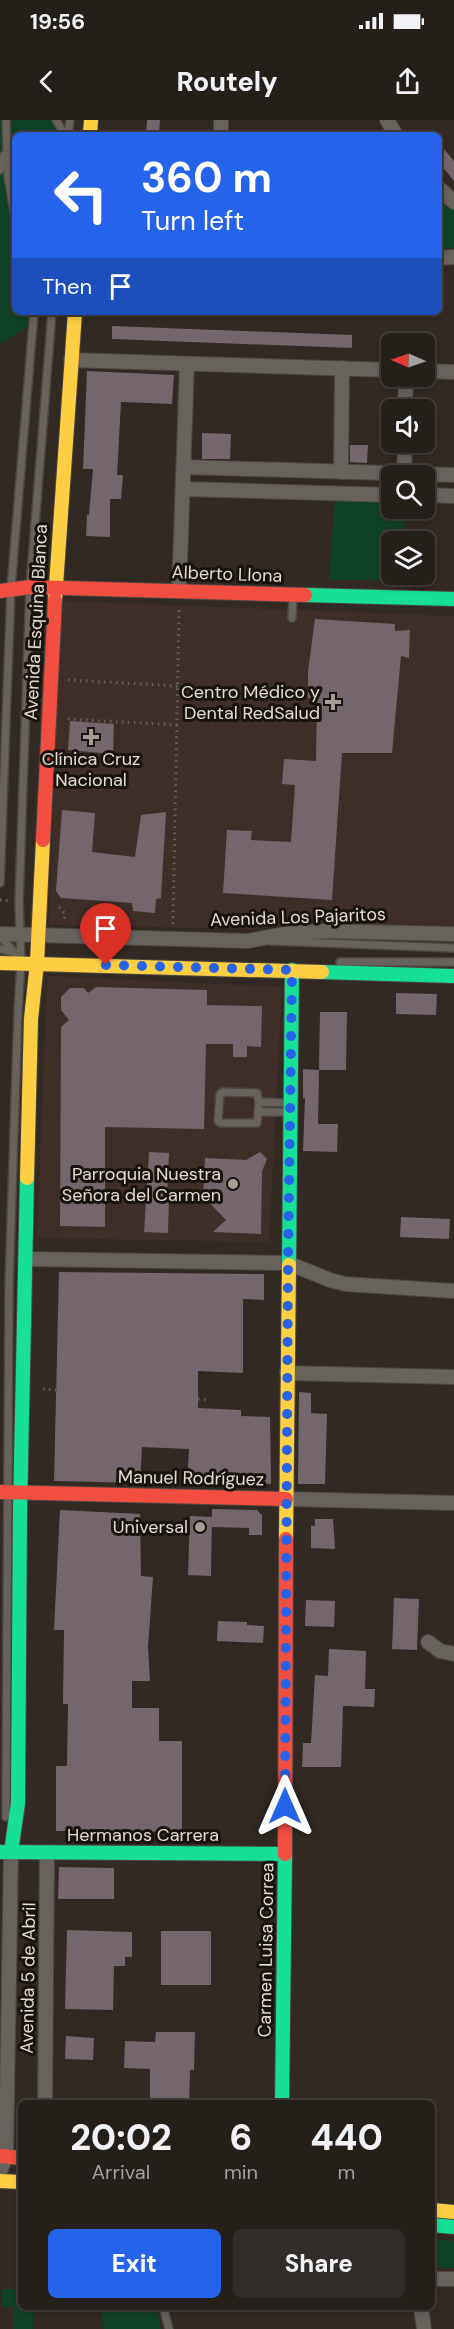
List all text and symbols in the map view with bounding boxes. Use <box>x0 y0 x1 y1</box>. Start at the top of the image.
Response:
text: 19:56 <box>30 7 85 36</box>
text: Routely <box>176 64 278 99</box>
icon: back <box>30 65 63 98</box>
icon: share <box>391 65 424 98</box>
text: 360 m <box>141 150 272 205</box>
icon: left <box>42 156 120 234</box>
text: Turn left <box>141 203 244 238</box>
icon: arrive <box>104 270 137 303</box>
text: Then <box>42 272 92 301</box>
north arrow <box>381 333 435 387</box>
map controls <box>381 333 435 585</box>
button: sound <box>381 399 435 453</box>
button: search <box>381 465 435 519</box>
street label: Avenida Esquina Blanca <box>19 524 53 720</box>
button: layers <box>381 531 435 585</box>
street label: Alberto Llona <box>171 560 283 588</box>
place label: Centro Médico y Dental RedSalud <box>181 680 320 725</box>
marker: Centro Médico y Dental RedSalud <box>324 693 342 711</box>
marker: Clínica Cruz Nacional <box>82 728 100 746</box>
place label: Clínica Cruz Nacional <box>42 747 140 792</box>
street label: Avenida Los Pajaritos <box>210 902 386 932</box>
pin <box>80 903 131 965</box>
icon: arrive <box>89 912 122 945</box>
place label: Parroquia Nuestra Señora del Carmen <box>62 1162 221 1207</box>
marker: Parroquia Nuestra Señora del Carmen <box>226 1177 240 1191</box>
street label: Manuel Rodríguez <box>118 1465 264 1491</box>
place label: Universal <box>113 1515 188 1539</box>
marker: Universal <box>193 1520 207 1534</box>
position arrow <box>253 1774 317 1838</box>
street label: Hermanos Carrera <box>67 1823 219 1847</box>
street label: Carmen Luisa Correa <box>252 1862 280 2038</box>
street label: Avenida 5 de Abril <box>15 1902 41 2054</box>
text: 20:02 <box>70 2114 172 2161</box>
text: 6 <box>230 2114 252 2161</box>
text: 440 <box>310 2114 383 2161</box>
text: Arrival <box>92 2159 150 2185</box>
text: min <box>224 2159 258 2185</box>
text: m <box>338 2159 355 2185</box>
button: Exit <box>48 2229 221 2298</box>
button: Share <box>233 2229 405 2298</box>

